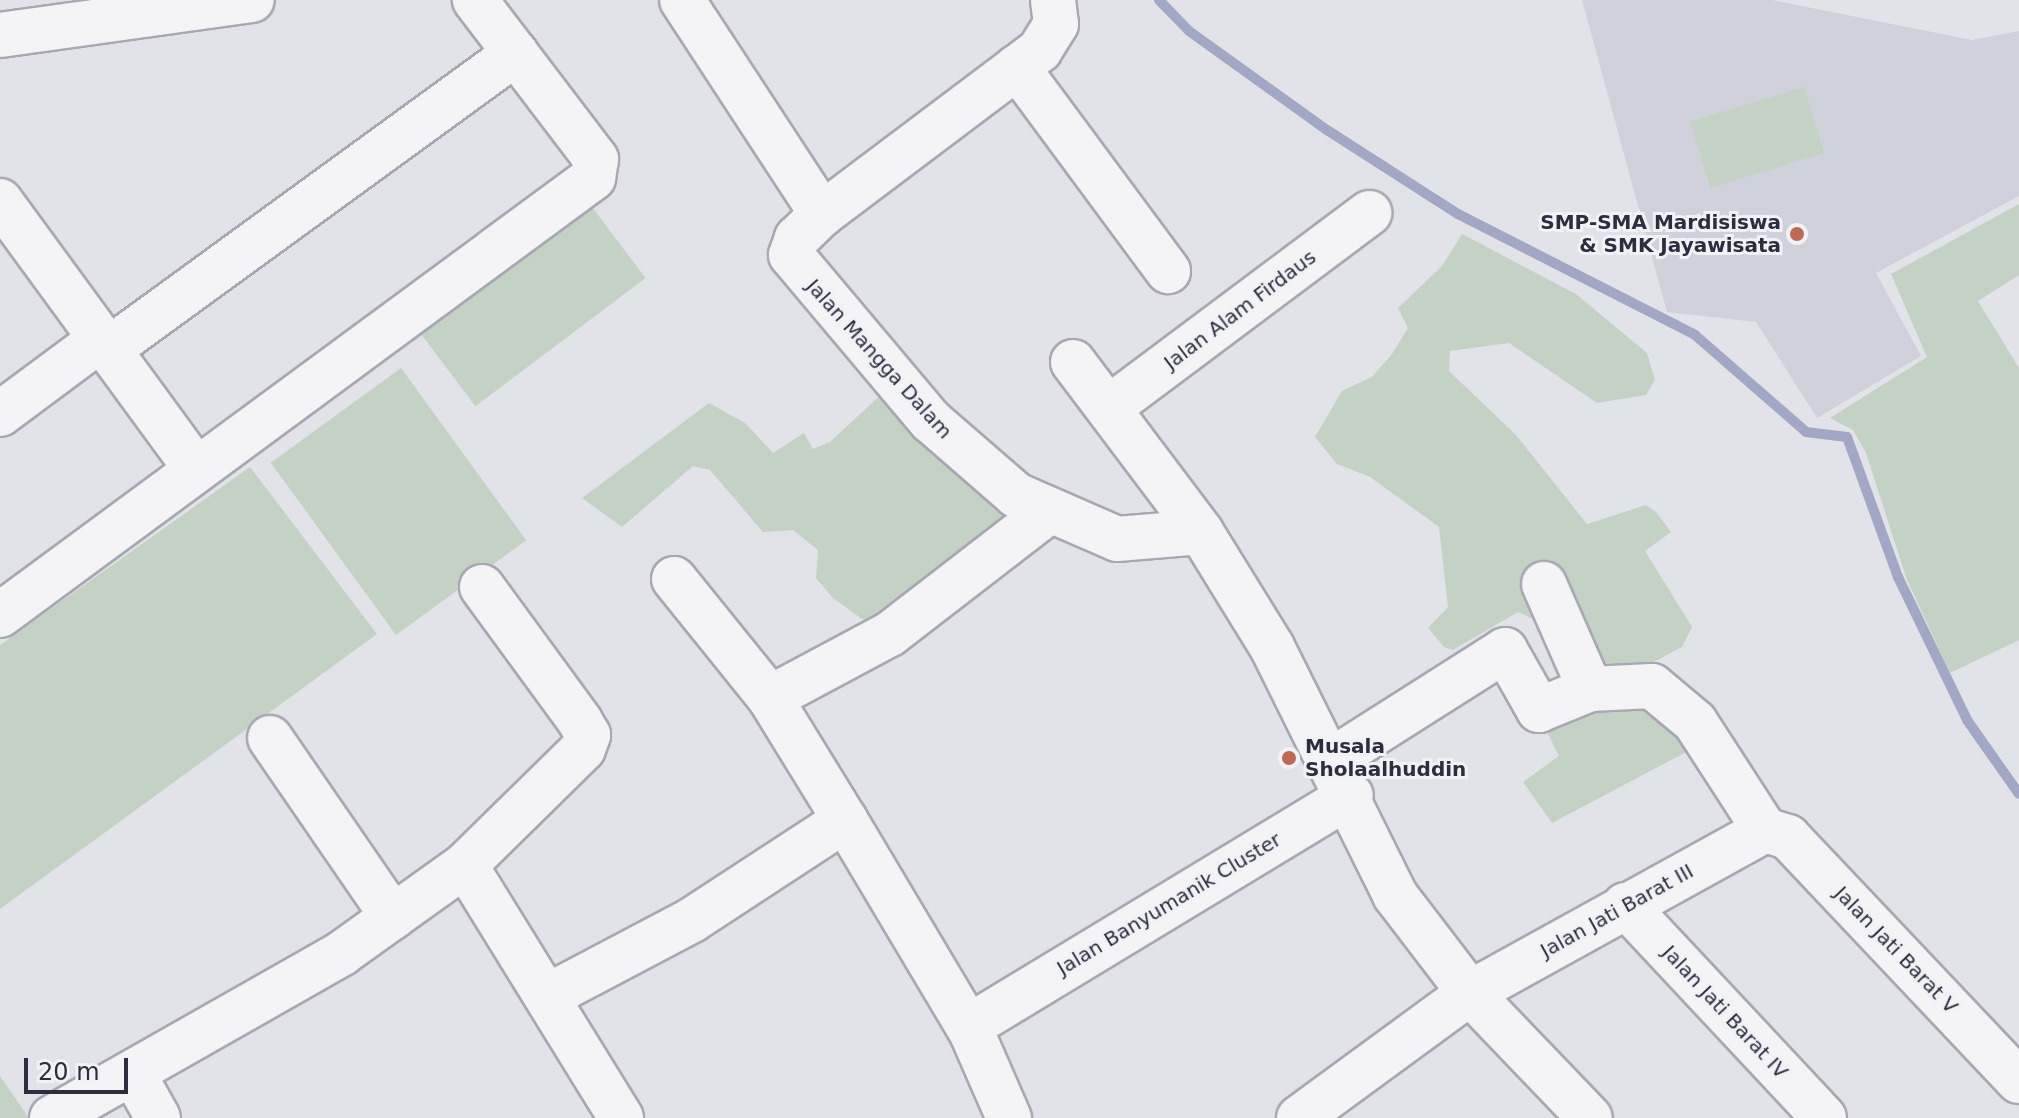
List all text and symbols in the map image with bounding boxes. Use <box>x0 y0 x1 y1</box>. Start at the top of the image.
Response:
place label: SMP-SMA Mardisiswa & SMK Jayawisata <box>1540 210 1781 257</box>
marker: SMP-SMA Mardisiswa & SMK Jayawisata <box>1788 225 1806 243</box>
street label: Jalan Alam Firdaus <box>1159 245 1321 375</box>
street label: Jalan Mangga Dalam <box>801 274 957 444</box>
place label: Musala Sholaalhuddin <box>1305 734 1466 781</box>
marker: Musala Sholaalhuddin <box>1280 749 1298 767</box>
street label: Jalan Banyumanik Cluster <box>1053 828 1285 980</box>
street label: Jalan Jati Barat III <box>1536 859 1698 963</box>
street label: Jalan Jati Barat V <box>1829 882 1963 1018</box>
street label: Jalan Jati Barat IV <box>1657 941 1793 1083</box>
scale bar <box>28 1042 132 1092</box>
text: 20 m <box>38 1058 100 1086</box>

